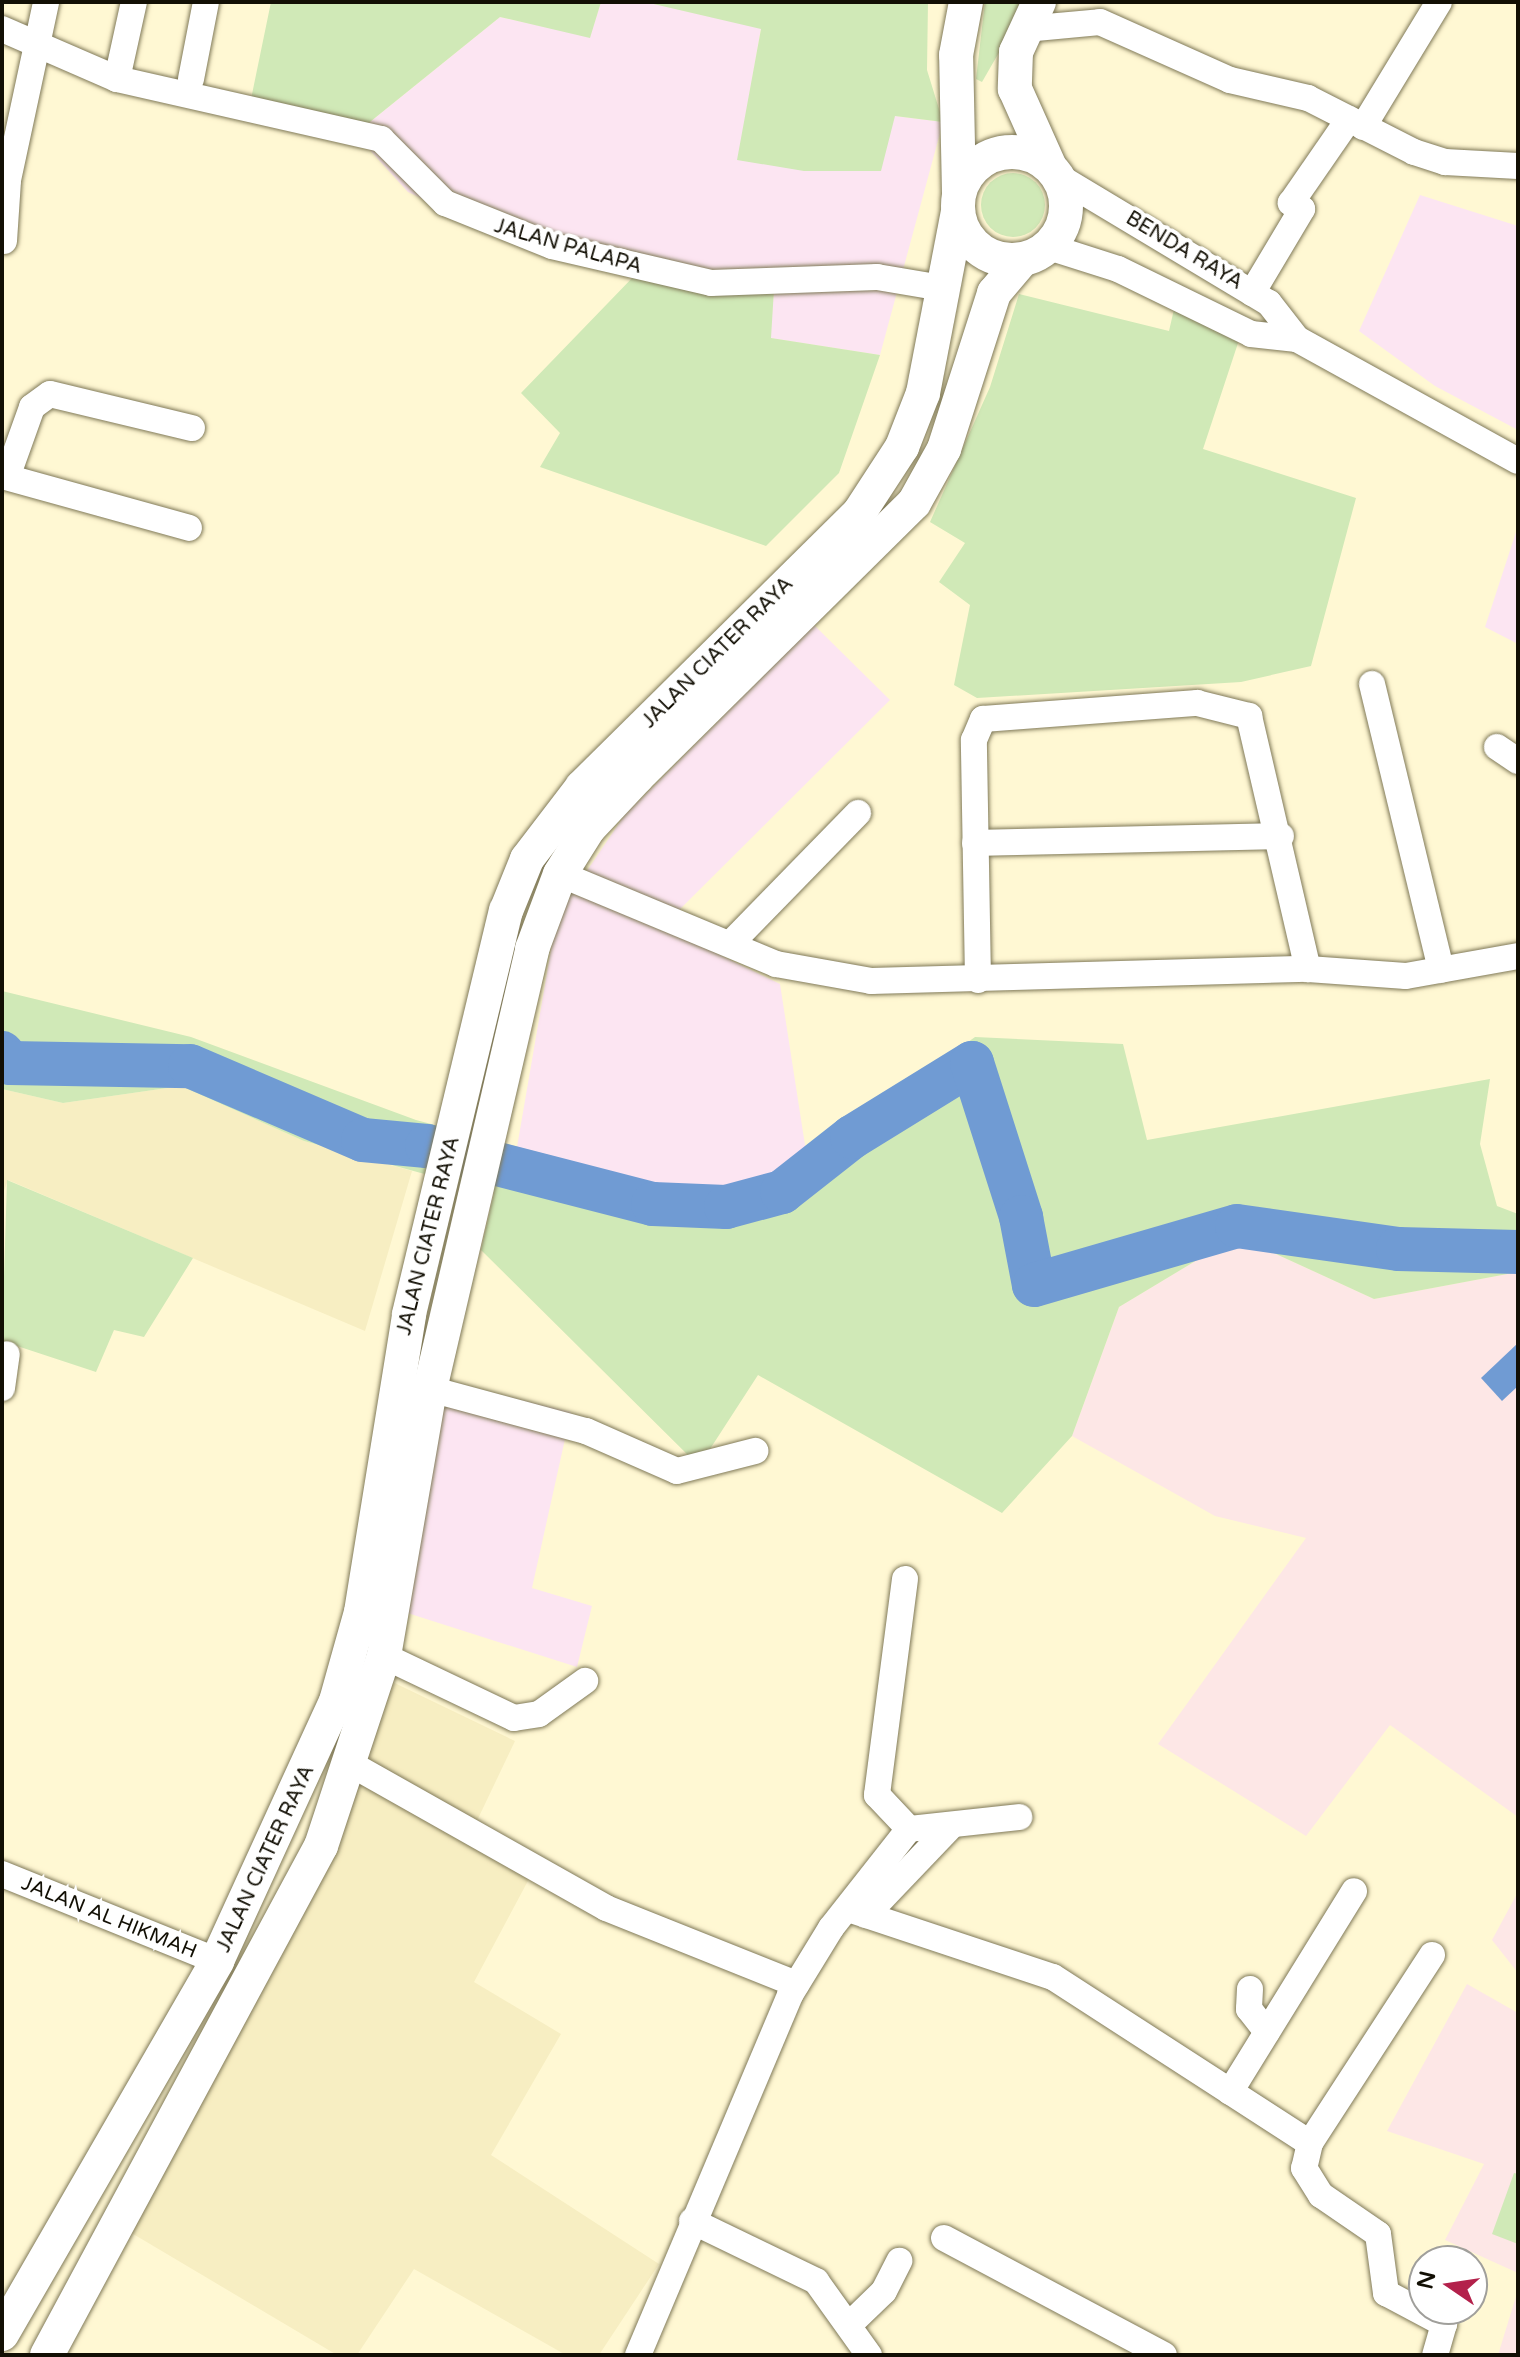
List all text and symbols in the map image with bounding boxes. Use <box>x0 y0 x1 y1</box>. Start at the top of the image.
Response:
street label: BENDA RAYA <box>1121 207 1247 295</box>
street label: JALAN PALAPA <box>491 214 645 280</box>
street label: JALAN CIATER RAYA <box>638 573 798 733</box>
street label: JALAN CIATER RAYA <box>393 1134 465 1338</box>
street label: JALAN CIATER RAYA <box>212 1762 320 1956</box>
street label: JALAN AL HIKMAH <box>18 1872 200 1964</box>
north arrow <box>1408 2245 1488 2325</box>
text: N <box>1412 2269 1441 2292</box>

